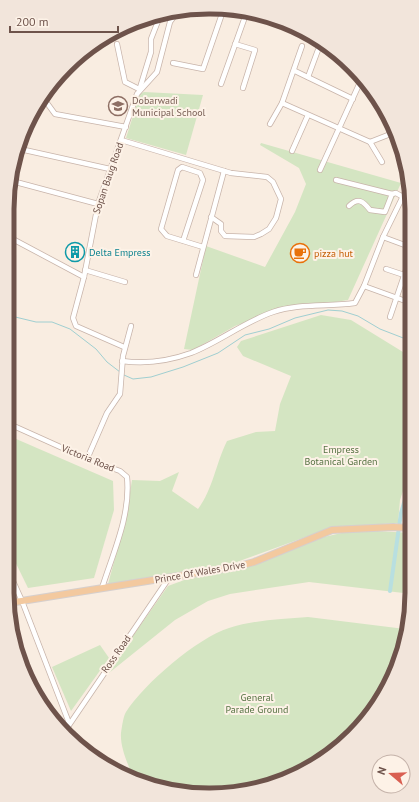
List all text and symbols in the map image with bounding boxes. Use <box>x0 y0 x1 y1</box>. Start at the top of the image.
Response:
scale bar <box>10 8 118 34</box>
text: 200 m <box>16 14 49 29</box>
place label: Dobarwadi Municipal School <box>132 94 206 119</box>
school or university icon: Dobarwadi Municipal School <box>107 95 129 117</box>
street label: Sopan Baug Road <box>90 141 126 215</box>
building icon: Delta Empress <box>64 241 86 263</box>
cafe icon: pizza hut <box>289 242 311 264</box>
place label: Delta Empress <box>89 246 150 259</box>
place label: pizza hut <box>314 247 354 260</box>
street label: Victoria Road <box>58 441 117 475</box>
park label: Empress Botanical Garden <box>304 443 378 468</box>
street label: Prince Of Wales Drive <box>154 558 246 586</box>
street label: Ross Road <box>98 633 134 675</box>
park label: General Parade Ground <box>226 691 288 716</box>
north arrow <box>371 754 411 794</box>
text: N <box>374 765 389 776</box>

